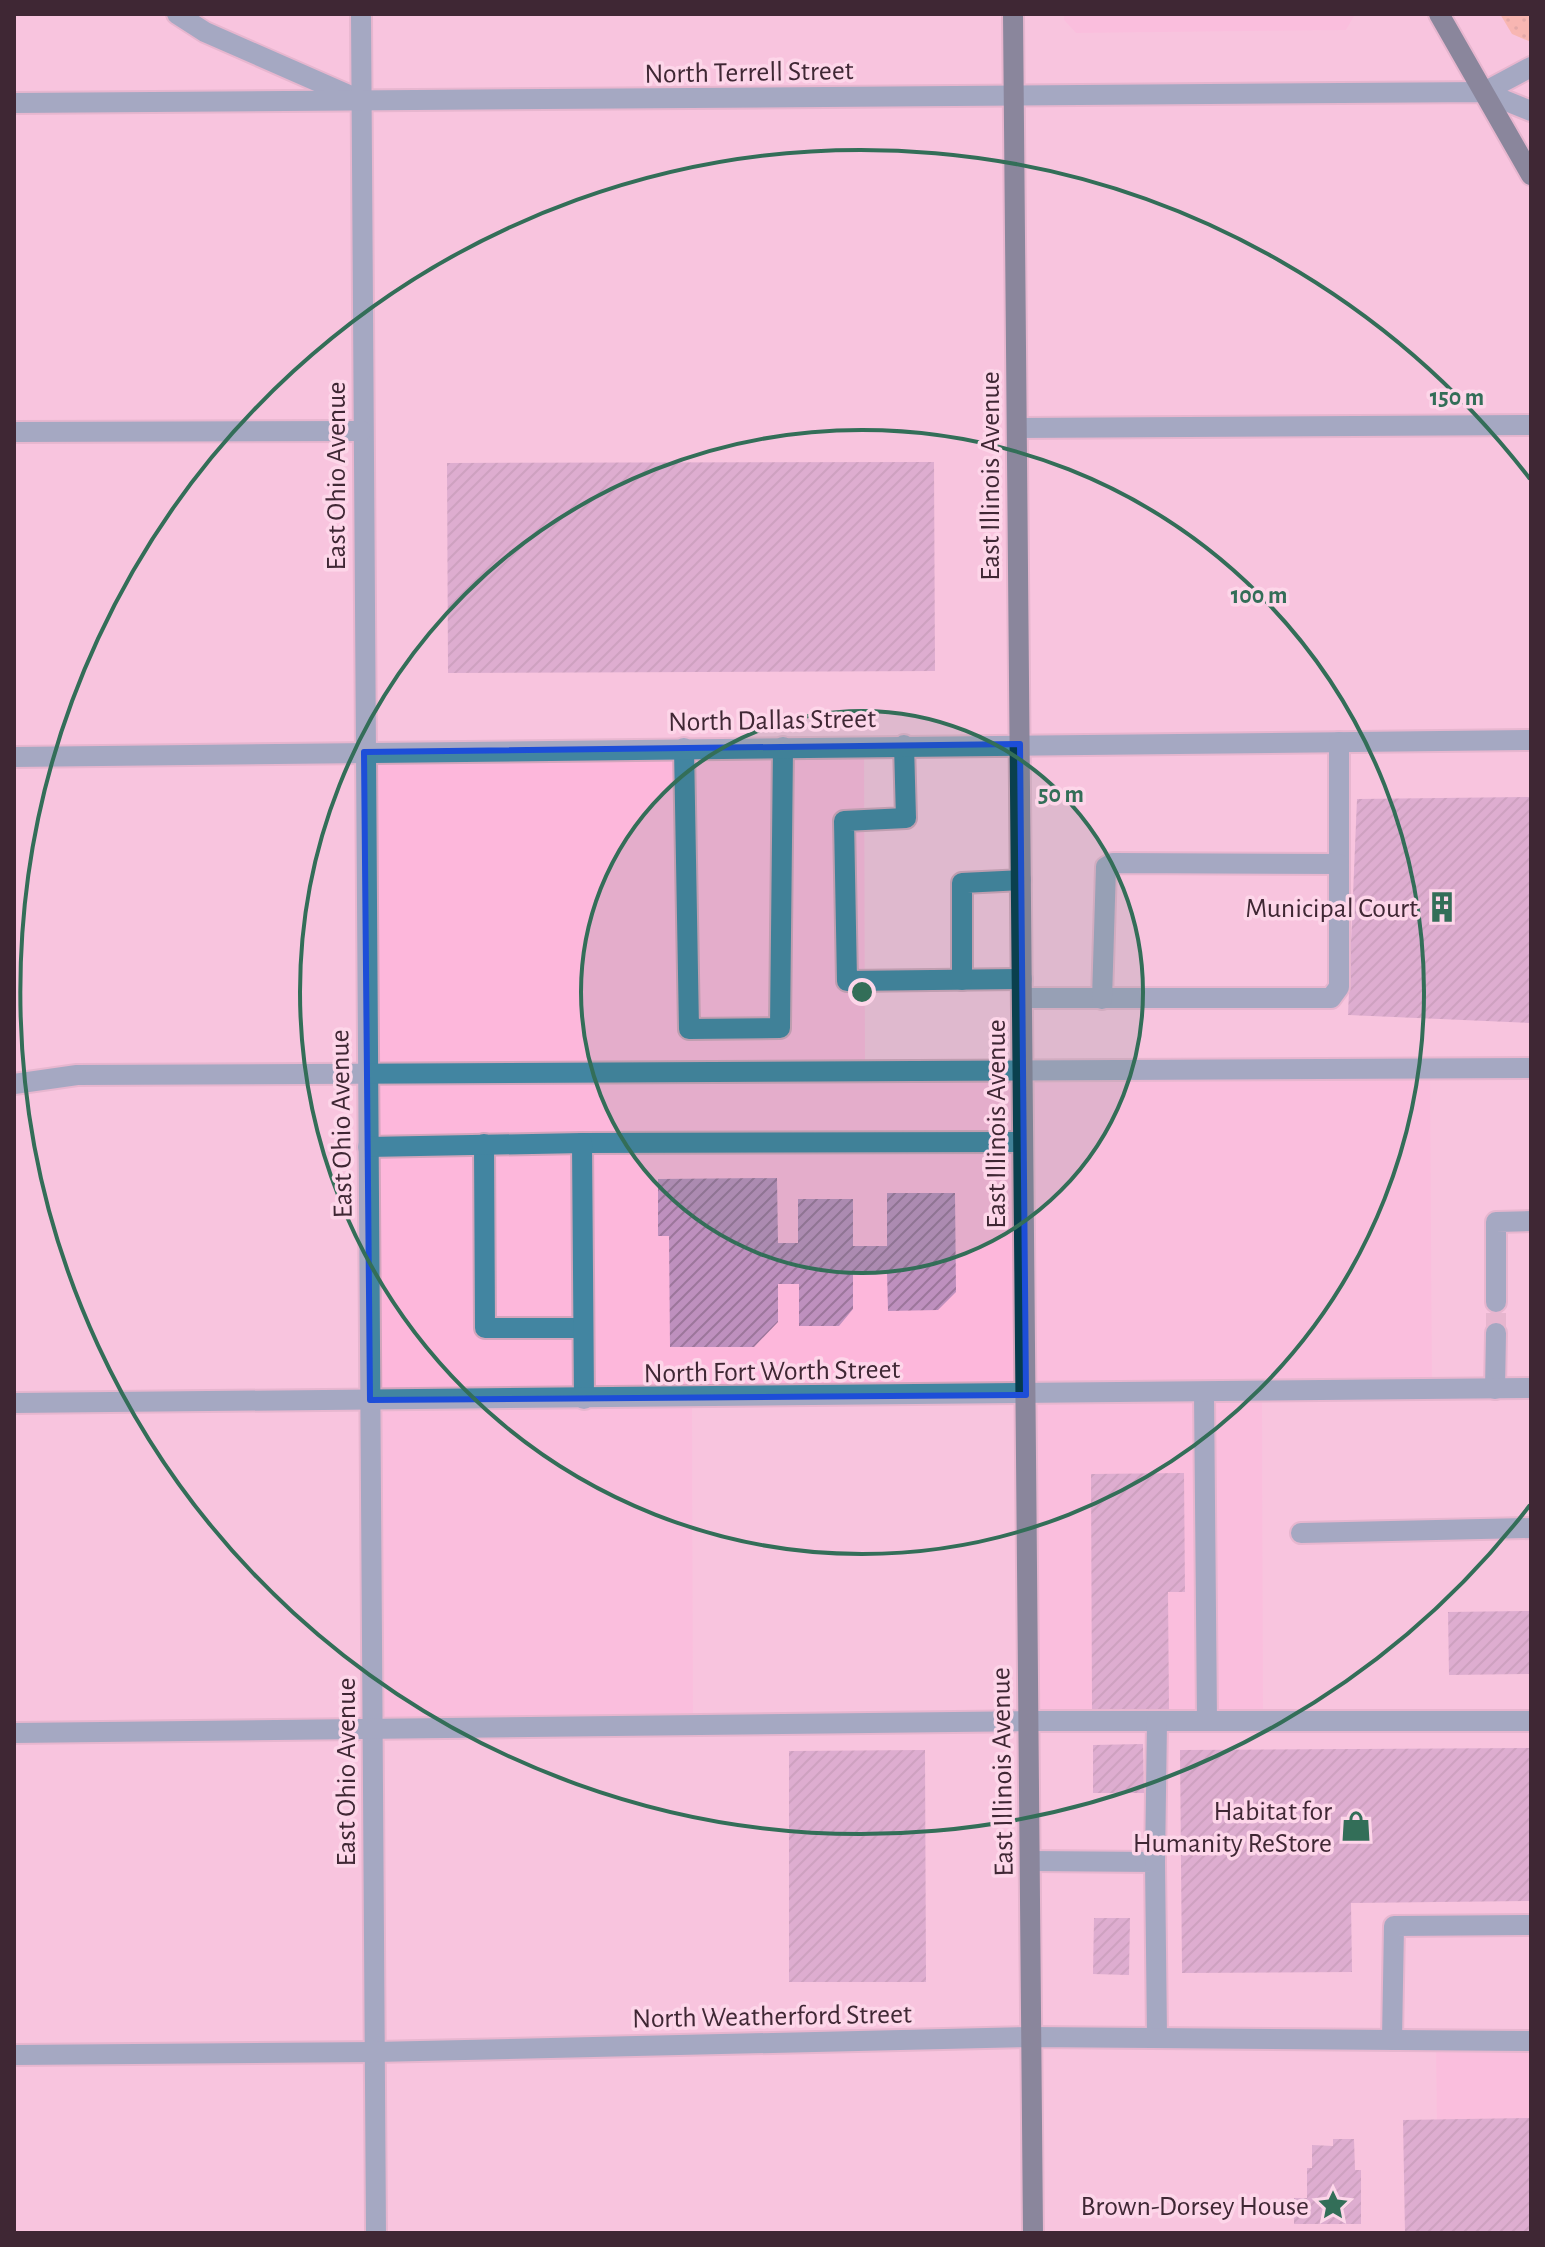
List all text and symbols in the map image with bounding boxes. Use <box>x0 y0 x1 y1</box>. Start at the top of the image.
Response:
street label: North Terrell Street <box>644 57 854 89</box>
street label: East Illinois Avenue <box>977 371 1005 581</box>
street label: East Ohio Avenue <box>323 382 351 570</box>
text: 150 m <box>1430 386 1484 410</box>
text: 100 m <box>1231 584 1287 608</box>
street label: North Dallas Street <box>668 705 876 737</box>
text: 50 m <box>1038 783 1084 807</box>
building icon: Municipal Court <box>1425 890 1459 924</box>
place label: Municipal Court <box>1245 895 1418 923</box>
centre of rings <box>848 978 876 1006</box>
street label: East Illinois Avenue <box>983 1019 1011 1229</box>
street label: East Ohio Avenue <box>326 1029 358 1219</box>
street label: North Fort Worth Street <box>643 1356 901 1388</box>
street label: East Illinois Avenue <box>987 1667 1019 1877</box>
street label: East Ohio Avenue <box>333 1678 361 1866</box>
place label: Habitat for Humanity ReStore <box>1133 1798 1332 1858</box>
shop icon: Habitat for Humanity ReStore <box>1339 1809 1373 1843</box>
street label: North Weatherford Street <box>632 2001 912 2033</box>
place icon: Brown-Dorsey House <box>1316 2188 1350 2222</box>
place label: Brown-Dorsey House <box>1080 2193 1309 2221</box>

